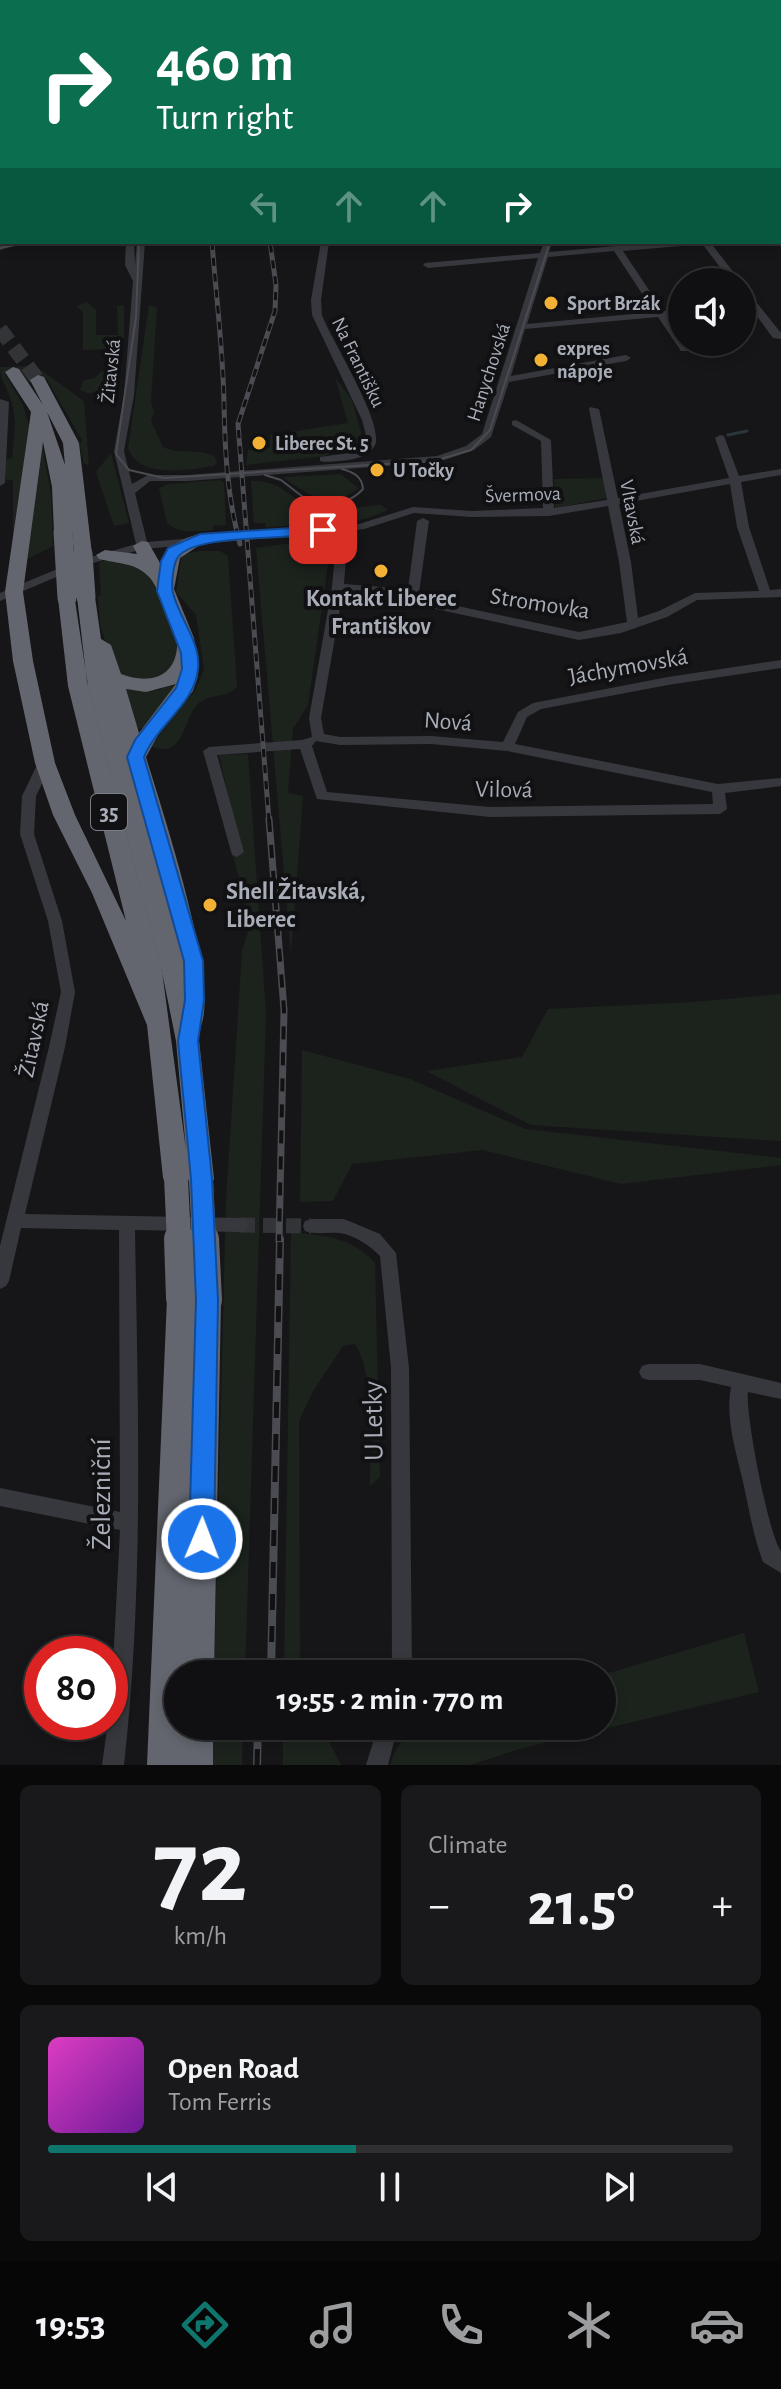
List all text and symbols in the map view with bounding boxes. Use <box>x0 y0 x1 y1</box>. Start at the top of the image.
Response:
icon: right <box>24 32 128 136</box>
text: 460 m <box>156 35 294 91</box>
text: Turn right <box>156 100 293 136</box>
icon: left <box>243 184 287 228</box>
icon: ahead <box>327 184 371 228</box>
icon: ahead <box>411 184 455 228</box>
icon: right <box>495 184 539 228</box>
map controls <box>668 268 756 356</box>
button: sound <box>668 268 756 356</box>
marker: Sport Brzák <box>542 294 560 312</box>
place label: Sport Brzák <box>567 294 660 314</box>
street label: Na Františku <box>328 314 388 411</box>
street label: Hanychovská <box>464 321 514 424</box>
street label: Žitavská <box>97 338 124 404</box>
place label: expres nápoje <box>557 339 613 382</box>
marker: expres nápoje <box>532 351 550 369</box>
marker: Liberec St. 5 <box>250 434 268 452</box>
place label: Liberec St. 5 <box>275 434 369 454</box>
marker: U Točky <box>368 461 386 479</box>
place label: U Točky <box>393 461 454 481</box>
street label: Vltavská <box>616 478 648 546</box>
street label: Švermova <box>485 483 561 506</box>
pin <box>289 496 357 564</box>
icon: arrive <box>301 508 345 552</box>
marker: Kontakt Liberec Františkov <box>372 562 390 580</box>
street label: Stromovka <box>488 584 591 624</box>
place label: Kontakt Liberec Františkov <box>306 587 456 639</box>
street label: Jáchymovská <box>567 645 690 689</box>
street label: Nová <box>423 708 473 736</box>
street label: Vilová <box>475 777 533 803</box>
road number: 35 <box>91 794 127 830</box>
place label: Shell Žitavská, Liberec <box>226 877 365 932</box>
marker: Shell Žitavská, Liberec <box>201 896 219 914</box>
street label: Žitavská <box>13 999 54 1080</box>
street label: U Letky <box>359 1381 389 1461</box>
street label: Železniční <box>86 1438 116 1550</box>
position arrow <box>160 1497 244 1581</box>
speed limit sign: 80 <box>24 1636 128 1740</box>
text: 19:55 · 2 min · 770 m <box>277 1685 503 1715</box>
text: 72 <box>153 1817 247 1921</box>
text: Climate <box>429 1832 507 1858</box>
text: 21.5° <box>527 1876 634 1936</box>
text: − <box>429 1884 450 1928</box>
text: + <box>712 1884 733 1928</box>
text: km/h <box>173 1923 227 1949</box>
text: Open Road <box>168 2054 299 2084</box>
text: Tom Ferris <box>168 2089 272 2115</box>
icon: previous <box>140 2165 184 2209</box>
icon: pause <box>368 2165 412 2209</box>
icon: next <box>597 2165 641 2209</box>
icon: directions <box>177 2297 233 2353</box>
icon: music <box>305 2297 361 2353</box>
icon: phone <box>433 2297 489 2353</box>
icon: climate <box>561 2297 617 2353</box>
icon: car <box>689 2297 745 2353</box>
text: 19:53 <box>36 2307 106 2343</box>

